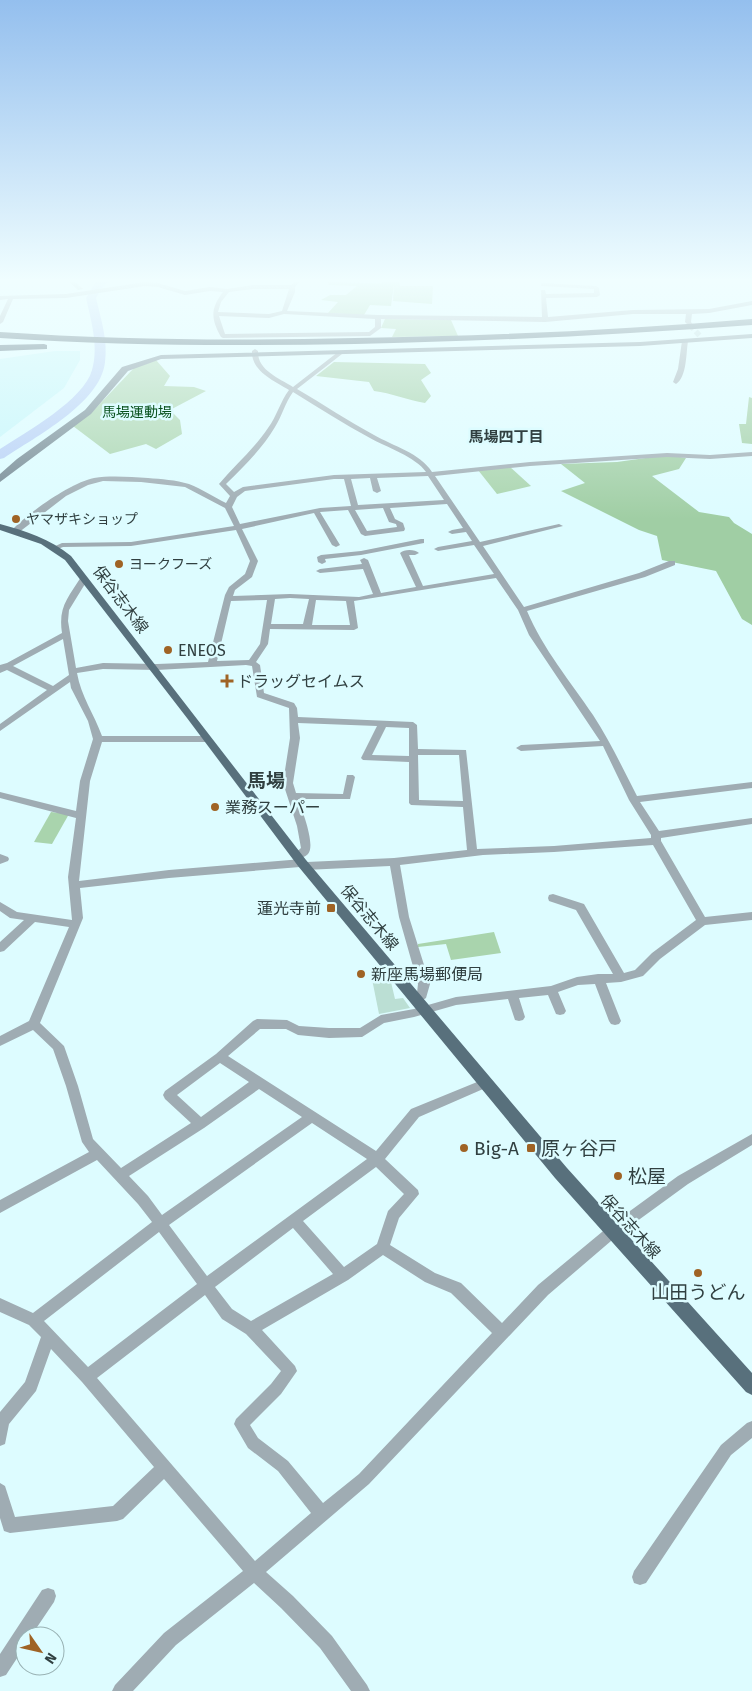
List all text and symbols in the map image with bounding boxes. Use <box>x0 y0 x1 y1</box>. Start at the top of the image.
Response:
park label: 馬場運動場 <box>102 404 172 421</box>
district label: 馬場四丁目 <box>468 428 544 446</box>
place label: ヤマザキショップ <box>26 511 138 528</box>
marker: ヤマザキショップ <box>10 513 22 525</box>
place label: ヨークフーズ <box>129 556 212 573</box>
marker: ヨークフーズ <box>113 558 125 570</box>
street label: 保谷志木線 <box>89 562 152 637</box>
place label: ENEOS <box>178 641 226 660</box>
marker: ENEOS <box>162 644 174 656</box>
place label: ドラッグセイムス <box>237 672 365 691</box>
marker: ドラッグセイムス <box>221 675 233 687</box>
district label: 馬場 <box>247 769 285 792</box>
place label: 業務スーパー <box>225 798 321 817</box>
marker: 業務スーパー <box>209 801 221 813</box>
street label: 保谷志木線 <box>337 881 403 954</box>
place label: 蓮光寺前 <box>257 899 321 918</box>
marker: 蓮光寺前 <box>325 902 337 914</box>
place label: 新座馬場郵便局 <box>371 965 483 984</box>
marker: 新座馬場郵便局 <box>355 968 367 980</box>
place label: Big-A <box>474 1137 519 1160</box>
place label: 原ヶ谷戸 <box>541 1137 617 1160</box>
marker: Big-A <box>458 1142 470 1154</box>
marker: 原ヶ谷戸 <box>525 1142 537 1154</box>
place label: 松屋 <box>628 1165 666 1188</box>
marker: 松屋 <box>612 1170 624 1182</box>
street label: 保谷志木線 <box>597 1190 664 1262</box>
marker: 山田うどん <box>692 1267 704 1279</box>
place label: 山田うどん <box>650 1281 746 1304</box>
north arrow <box>15 1626 65 1676</box>
text: N <box>41 1649 60 1667</box>

